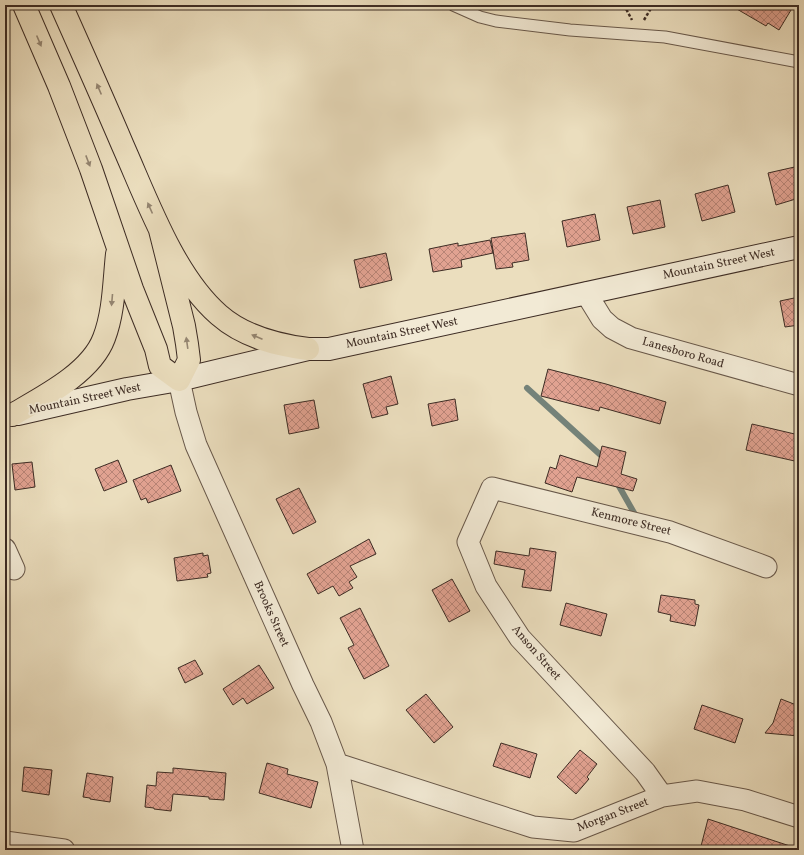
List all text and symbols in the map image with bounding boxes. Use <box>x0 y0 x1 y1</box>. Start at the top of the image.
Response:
one-way arrow <box>37 35 43 47</box>
one-way arrow <box>95 83 102 95</box>
one-way arrow <box>86 156 92 168</box>
one-way arrow <box>147 202 153 214</box>
street label: Mountain Street West <box>661 244 777 284</box>
one-way arrow <box>109 294 115 306</box>
street label: Mountain Street West <box>344 313 460 353</box>
one-way arrow <box>252 334 263 340</box>
street label: Lanesboro Road <box>640 334 726 372</box>
one-way arrow <box>184 337 190 349</box>
street label: Mountain Street West <box>27 379 143 419</box>
street label: Kenmore Street <box>589 504 673 540</box>
street label: Brooks Street <box>249 578 293 650</box>
street label: Anson Street <box>508 622 564 684</box>
street label: Morgan Street <box>575 794 651 836</box>

